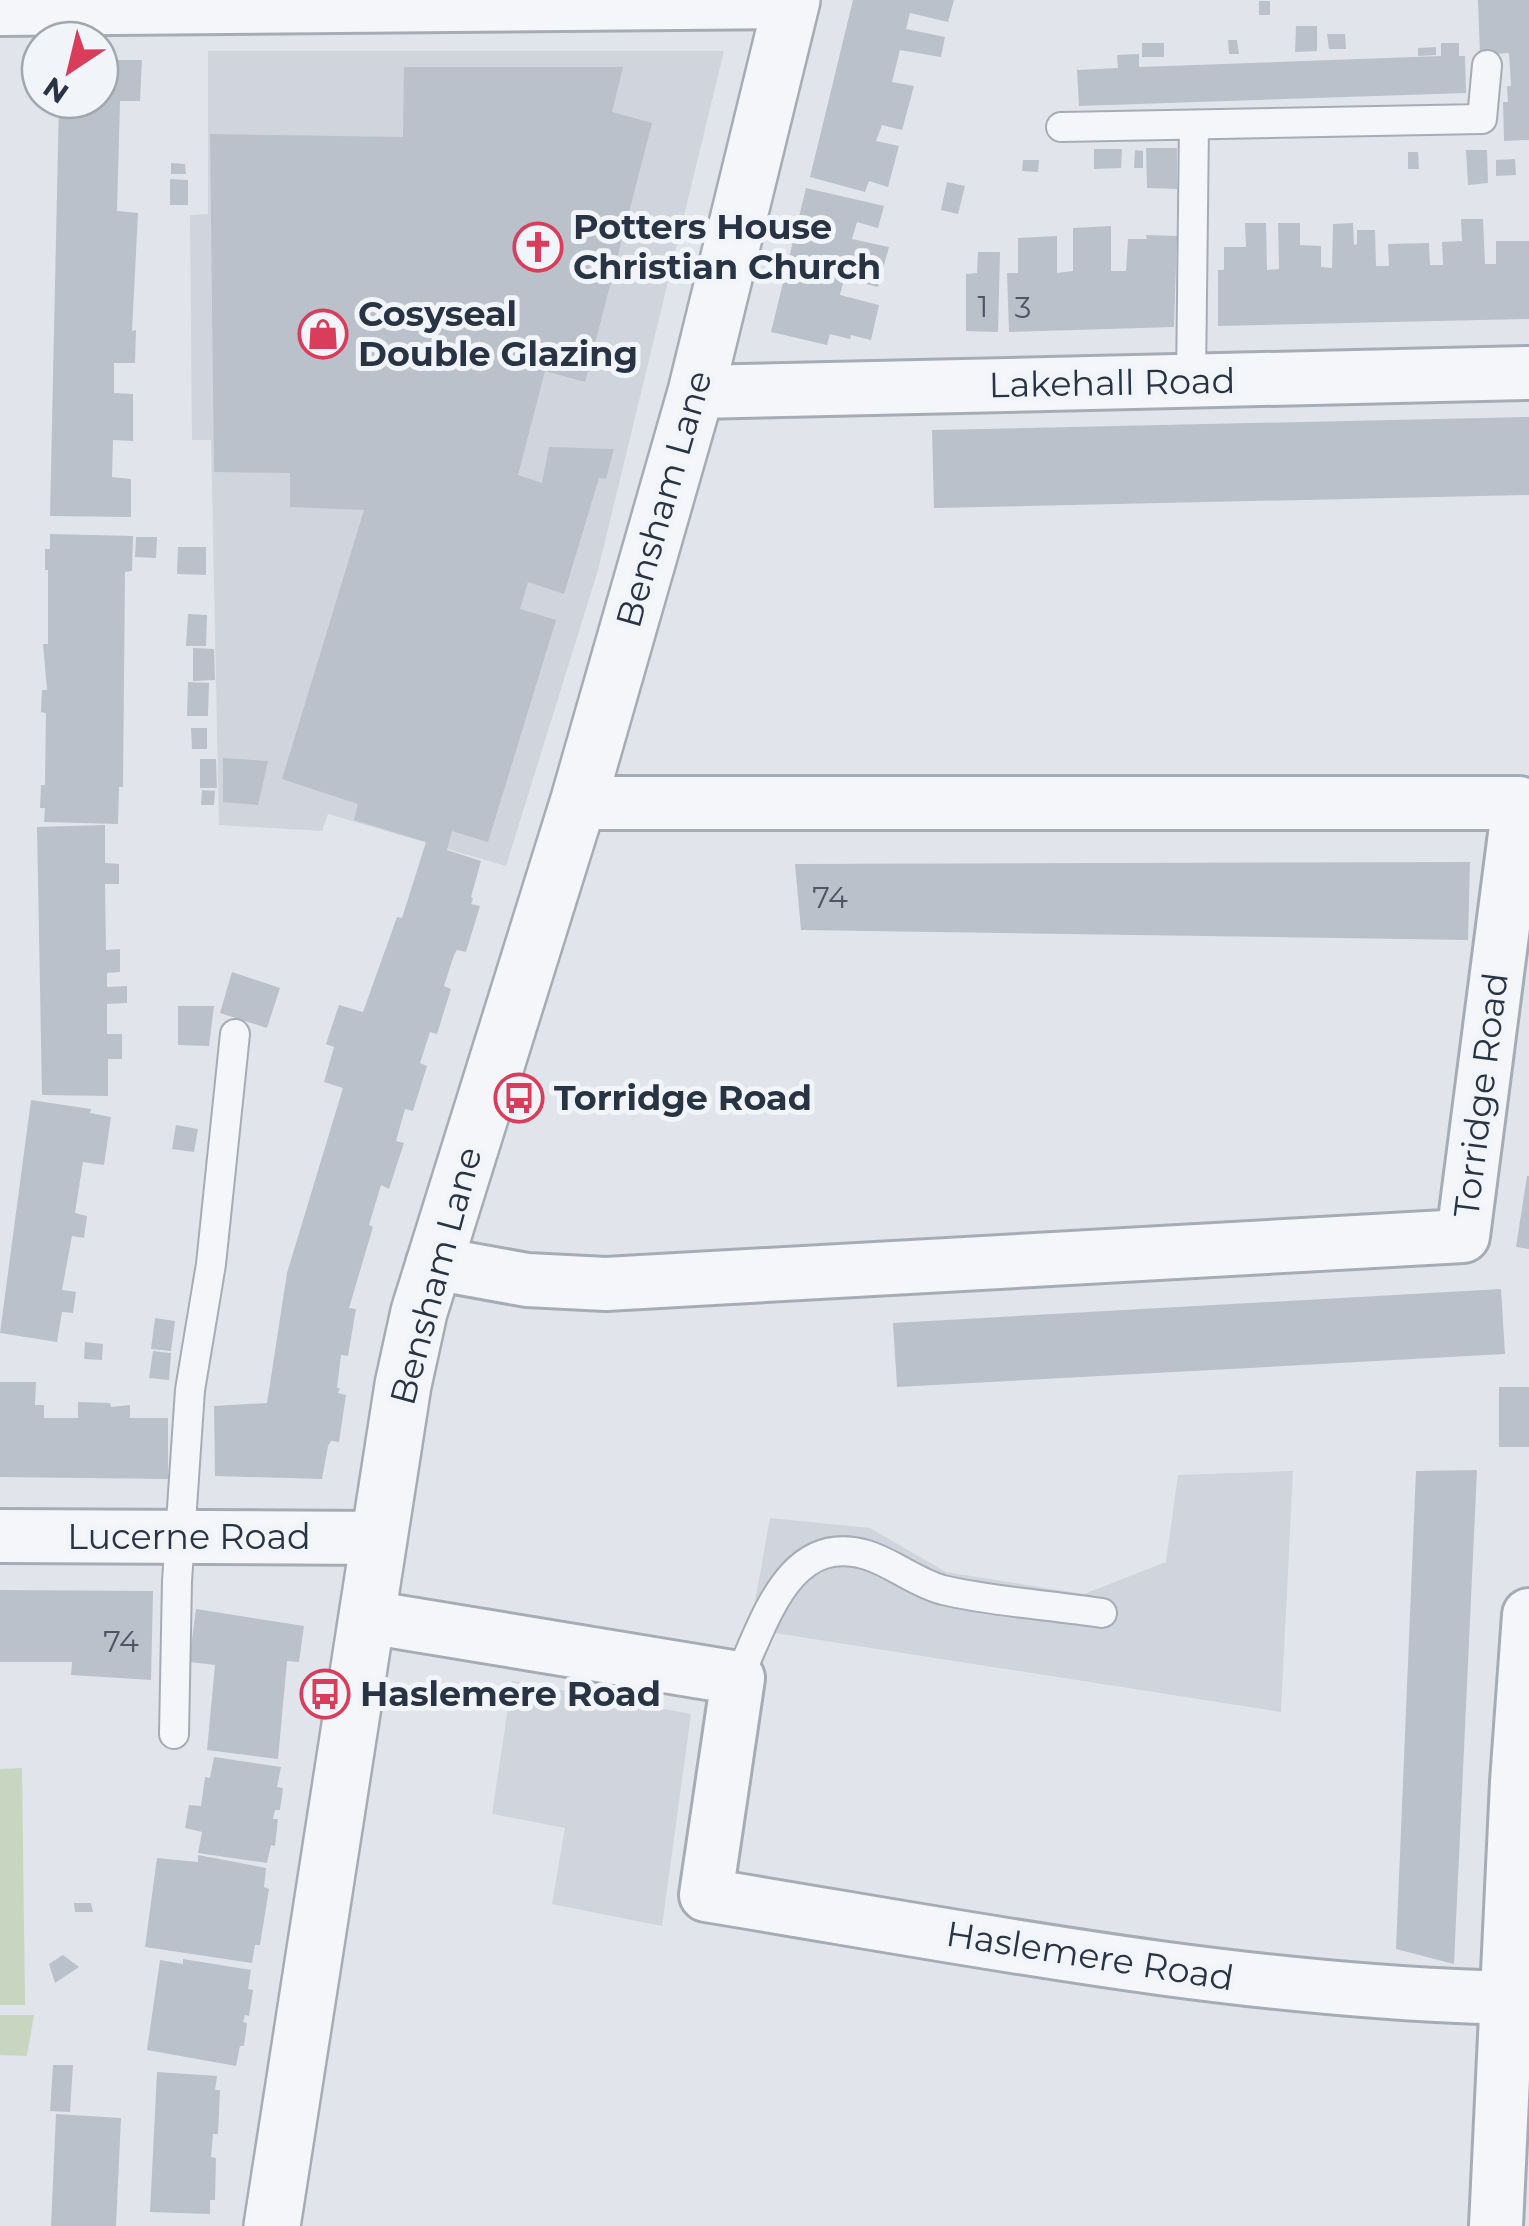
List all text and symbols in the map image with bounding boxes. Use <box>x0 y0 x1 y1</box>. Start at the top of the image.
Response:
north arrow <box>20 20 120 120</box>
text: N <box>37 70 75 111</box>
place label: Potters House Christian Church <box>573 205 881 288</box>
church icon: Potters House Christian Church <box>512 221 564 273</box>
house number: 1 <box>978 288 988 325</box>
house number: 3 <box>1015 289 1031 326</box>
place label: Cosyseal Double Glazing <box>358 292 638 375</box>
shop icon: Cosyseal Double Glazing <box>297 308 349 360</box>
street label: Lakehall Road <box>988 359 1236 406</box>
street label: Bensham Lane <box>606 366 721 632</box>
house number: 74 <box>812 879 848 916</box>
street label: Torridge Road <box>1444 970 1517 1220</box>
bus stop icon: Torridge Road <box>493 1072 545 1124</box>
place label: Torridge Road <box>554 1076 812 1119</box>
street label: Bensham Lane <box>380 1142 491 1409</box>
street label: Lucerne Road <box>67 1515 311 1558</box>
house number: 74 <box>103 1623 139 1660</box>
bus stop icon: Haslemere Road <box>299 1668 351 1720</box>
place label: Haslemere Road <box>360 1672 661 1715</box>
street label: Haslemere Road <box>943 1912 1237 1999</box>

